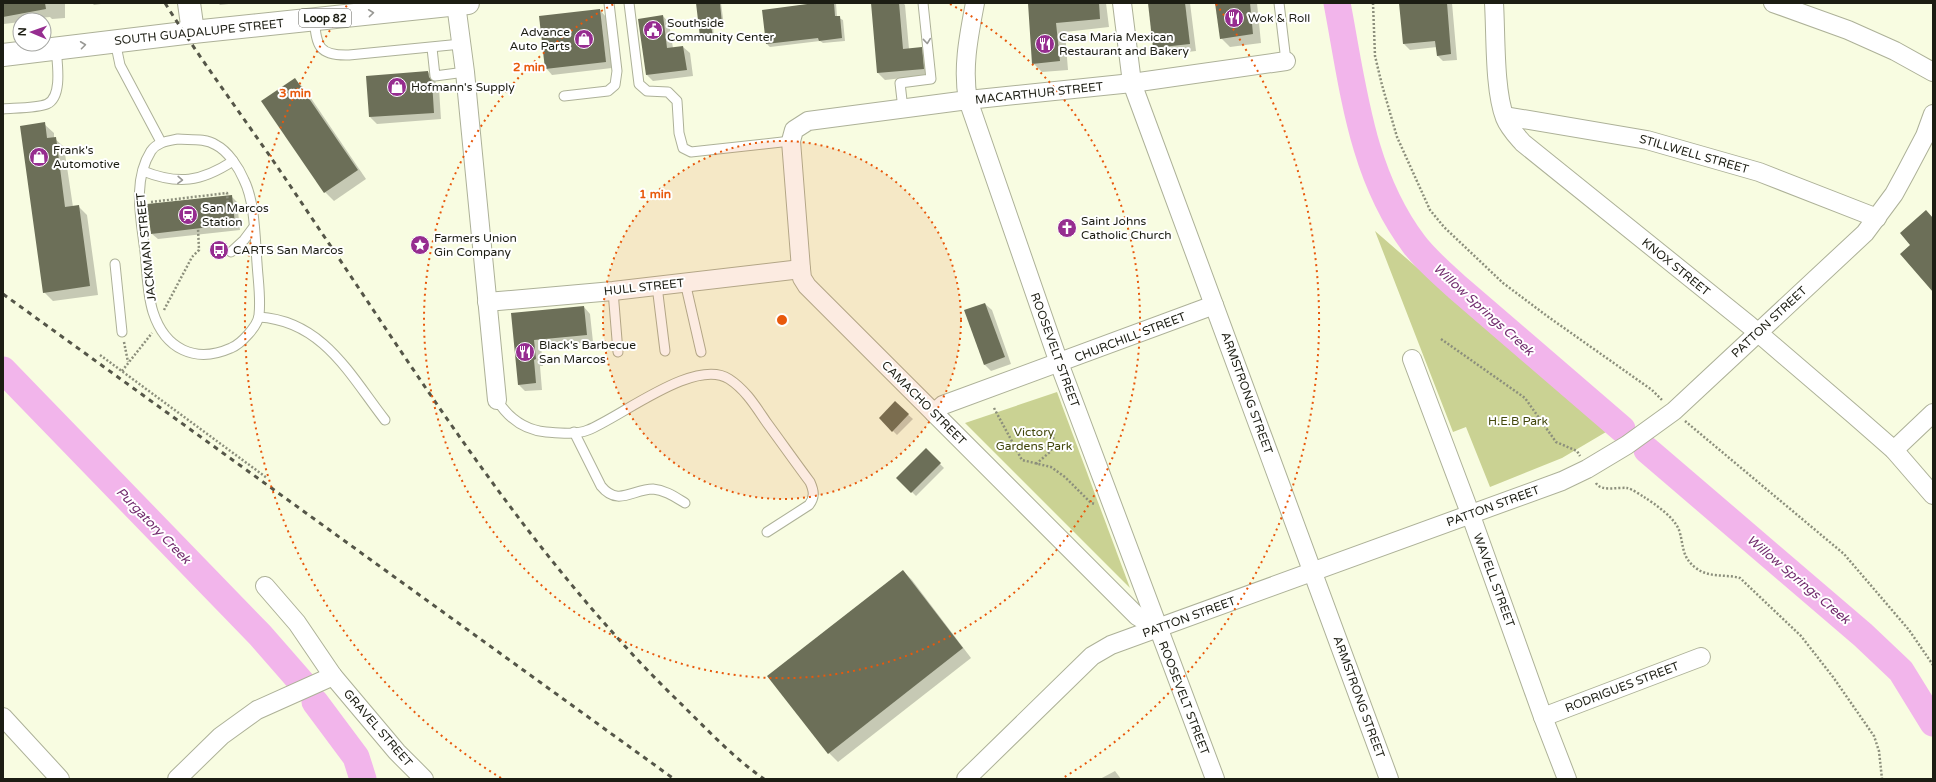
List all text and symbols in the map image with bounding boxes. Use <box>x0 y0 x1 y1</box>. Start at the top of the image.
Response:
restaurant icon: Wok & Roll <box>1223 7 1245 29</box>
road number: Loop 82 <box>299 9 351 27</box>
one-way arrow <box>368 9 374 18</box>
place label: Wok & Roll <box>1248 11 1310 25</box>
north arrow <box>12 12 52 52</box>
street label: SOUTH GUADALUPE STREET <box>114 16 285 48</box>
place label: Southside Community Center <box>667 16 775 44</box>
public building icon: Southside Community Center <box>642 19 664 41</box>
place label: Advance Auto Parts <box>510 25 570 53</box>
text: N <box>16 27 29 36</box>
shop icon: Advance Auto Parts <box>573 28 595 50</box>
place label: Casa Maria Mexican Restaurant and Bakery <box>1059 30 1189 58</box>
restaurant icon: Casa Maria Mexican Restaurant and Bakery <box>1034 33 1056 55</box>
one-way arrow <box>922 38 931 44</box>
one-way arrow <box>80 41 86 50</box>
text: 2 min <box>513 60 545 74</box>
shop icon: Hofmann's Supply <box>386 76 408 98</box>
street label: MACARTHUR STREET <box>974 79 1104 107</box>
place label: Hofmann's Supply <box>411 80 515 94</box>
text: 3 min <box>279 86 311 100</box>
street label: STILLWELL STREET <box>1638 132 1751 177</box>
place label: Frank's Automotive <box>53 143 120 171</box>
shop icon: Frank's Automotive <box>28 146 50 168</box>
one-way arrow <box>177 175 183 184</box>
text: 1 min <box>639 187 671 201</box>
street label: JACKMAN STREET <box>133 191 159 302</box>
place label: San Marcos Station <box>202 201 269 229</box>
station icon: San Marcos Station <box>177 204 199 226</box>
place label: Saint Johns Catholic Church <box>1081 214 1172 242</box>
church icon: Saint Johns Catholic Church <box>1056 217 1078 239</box>
place label: Farmers Union Gin Company <box>434 231 517 259</box>
place icon: Farmers Union Gin Company <box>409 234 431 256</box>
street label: KNOX STREET <box>1639 235 1713 299</box>
bus stop icon: CARTS San Marcos <box>208 239 230 261</box>
place label: CARTS San Marcos <box>233 243 344 257</box>
water label: Willow Springs Creek <box>1430 260 1538 360</box>
street label: HULL STREET <box>603 276 685 298</box>
street label: PATTON STREET <box>1728 283 1810 361</box>
street label: ROOSEVELT STREET <box>1028 291 1083 410</box>
street label: CHURCHILL STREET <box>1072 309 1188 365</box>
centre of rings <box>775 313 789 327</box>
street label: ARMSTRONG STREET <box>1218 330 1276 457</box>
place label: Black's Barbecue San Marcos <box>539 338 636 366</box>
restaurant icon: Black's Barbecue San Marcos <box>514 341 536 363</box>
street label: CAMACHO STREET <box>879 358 970 449</box>
park label: H.E.B Park <box>1488 414 1548 428</box>
park label: Victory Gardens Park <box>996 425 1073 453</box>
street label: PATTON STREET <box>1445 482 1542 529</box>
water label: Purgatory Creek <box>113 484 195 568</box>
street label: WAVELL STREET <box>1471 531 1518 630</box>
water label: Willow Springs Creek <box>1743 532 1854 628</box>
street label: PATTON STREET <box>1141 593 1238 640</box>
street label: ARMSTRONG STREET <box>1330 634 1388 761</box>
street label: ROOSEVELT STREET <box>1156 639 1212 758</box>
street label: RODRIGUES STREET <box>1563 659 1682 715</box>
street label: GRAVEL STREET <box>341 687 416 770</box>

